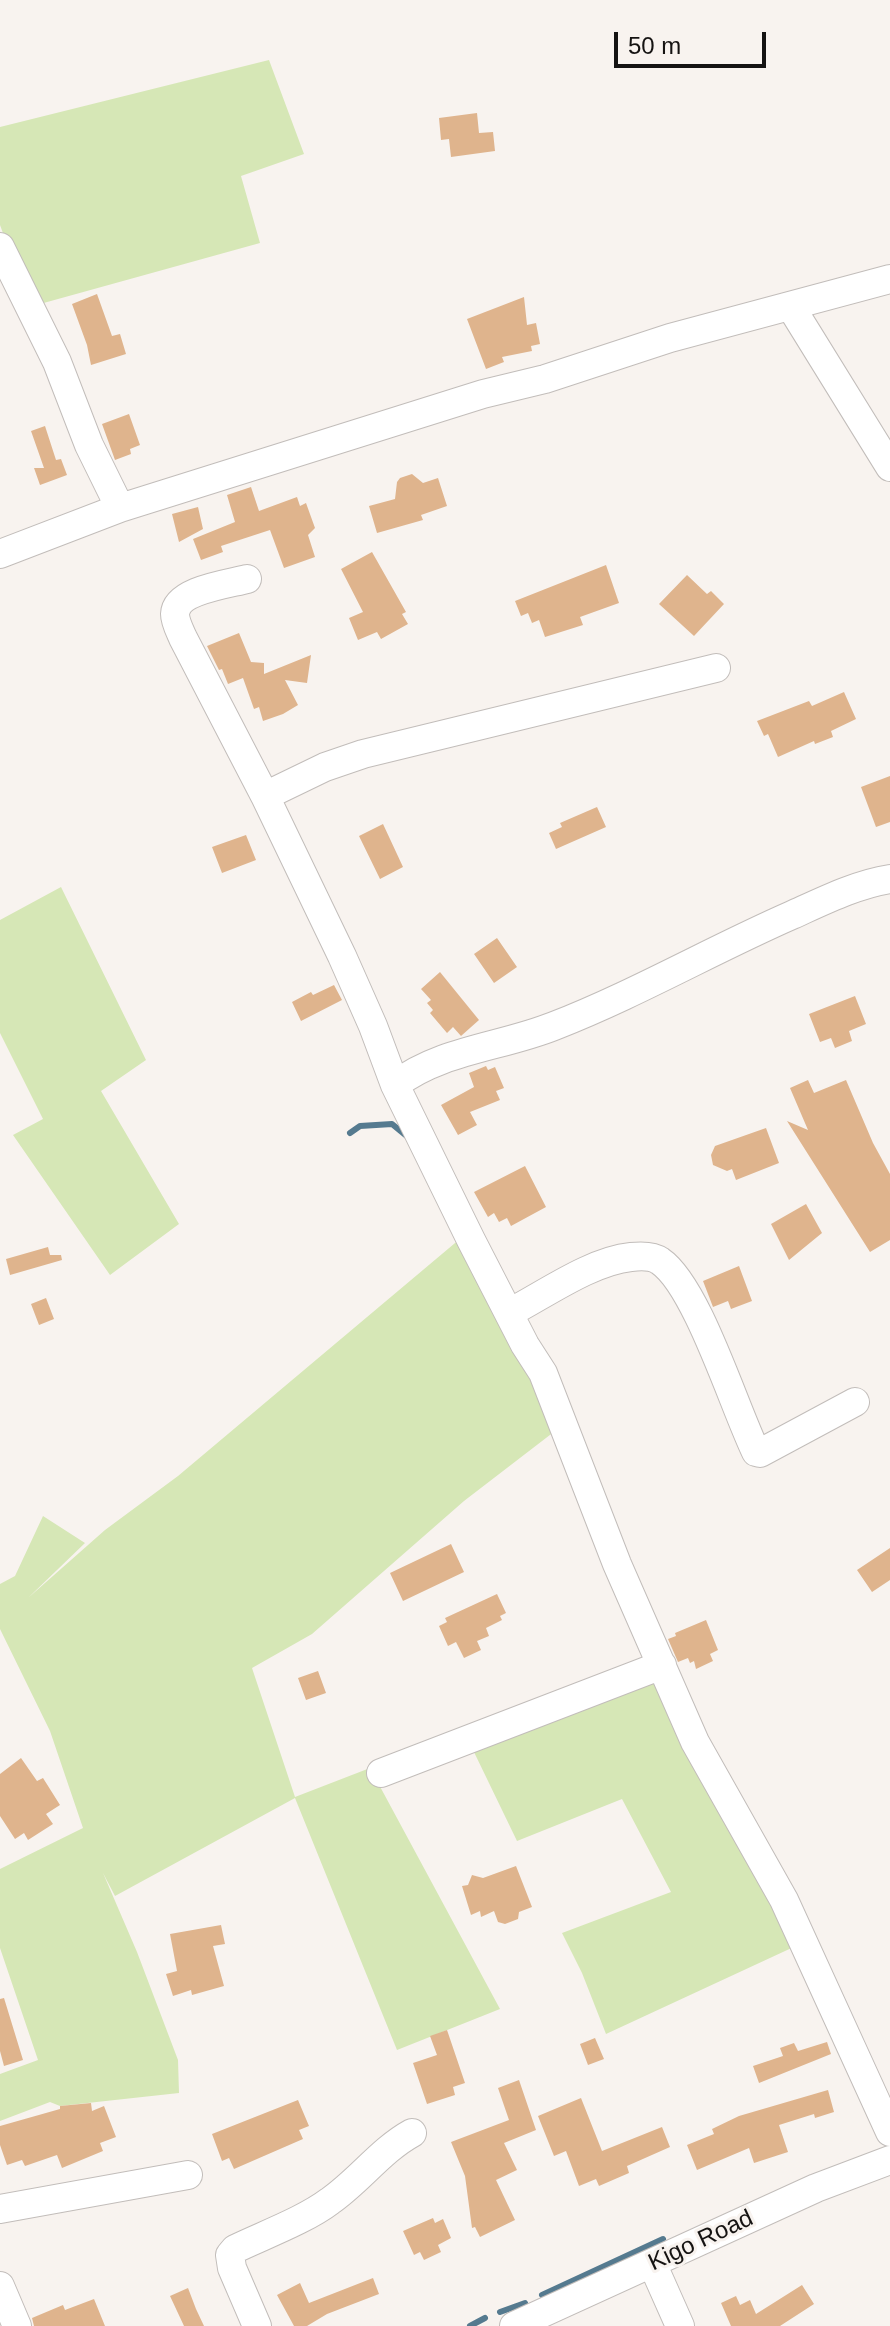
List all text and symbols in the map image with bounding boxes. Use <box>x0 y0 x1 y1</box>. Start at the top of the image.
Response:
scale bar <box>618 16 770 66</box>
text: 50 m <box>628 32 681 59</box>
street label: Kigo Road <box>644 2204 758 2278</box>

